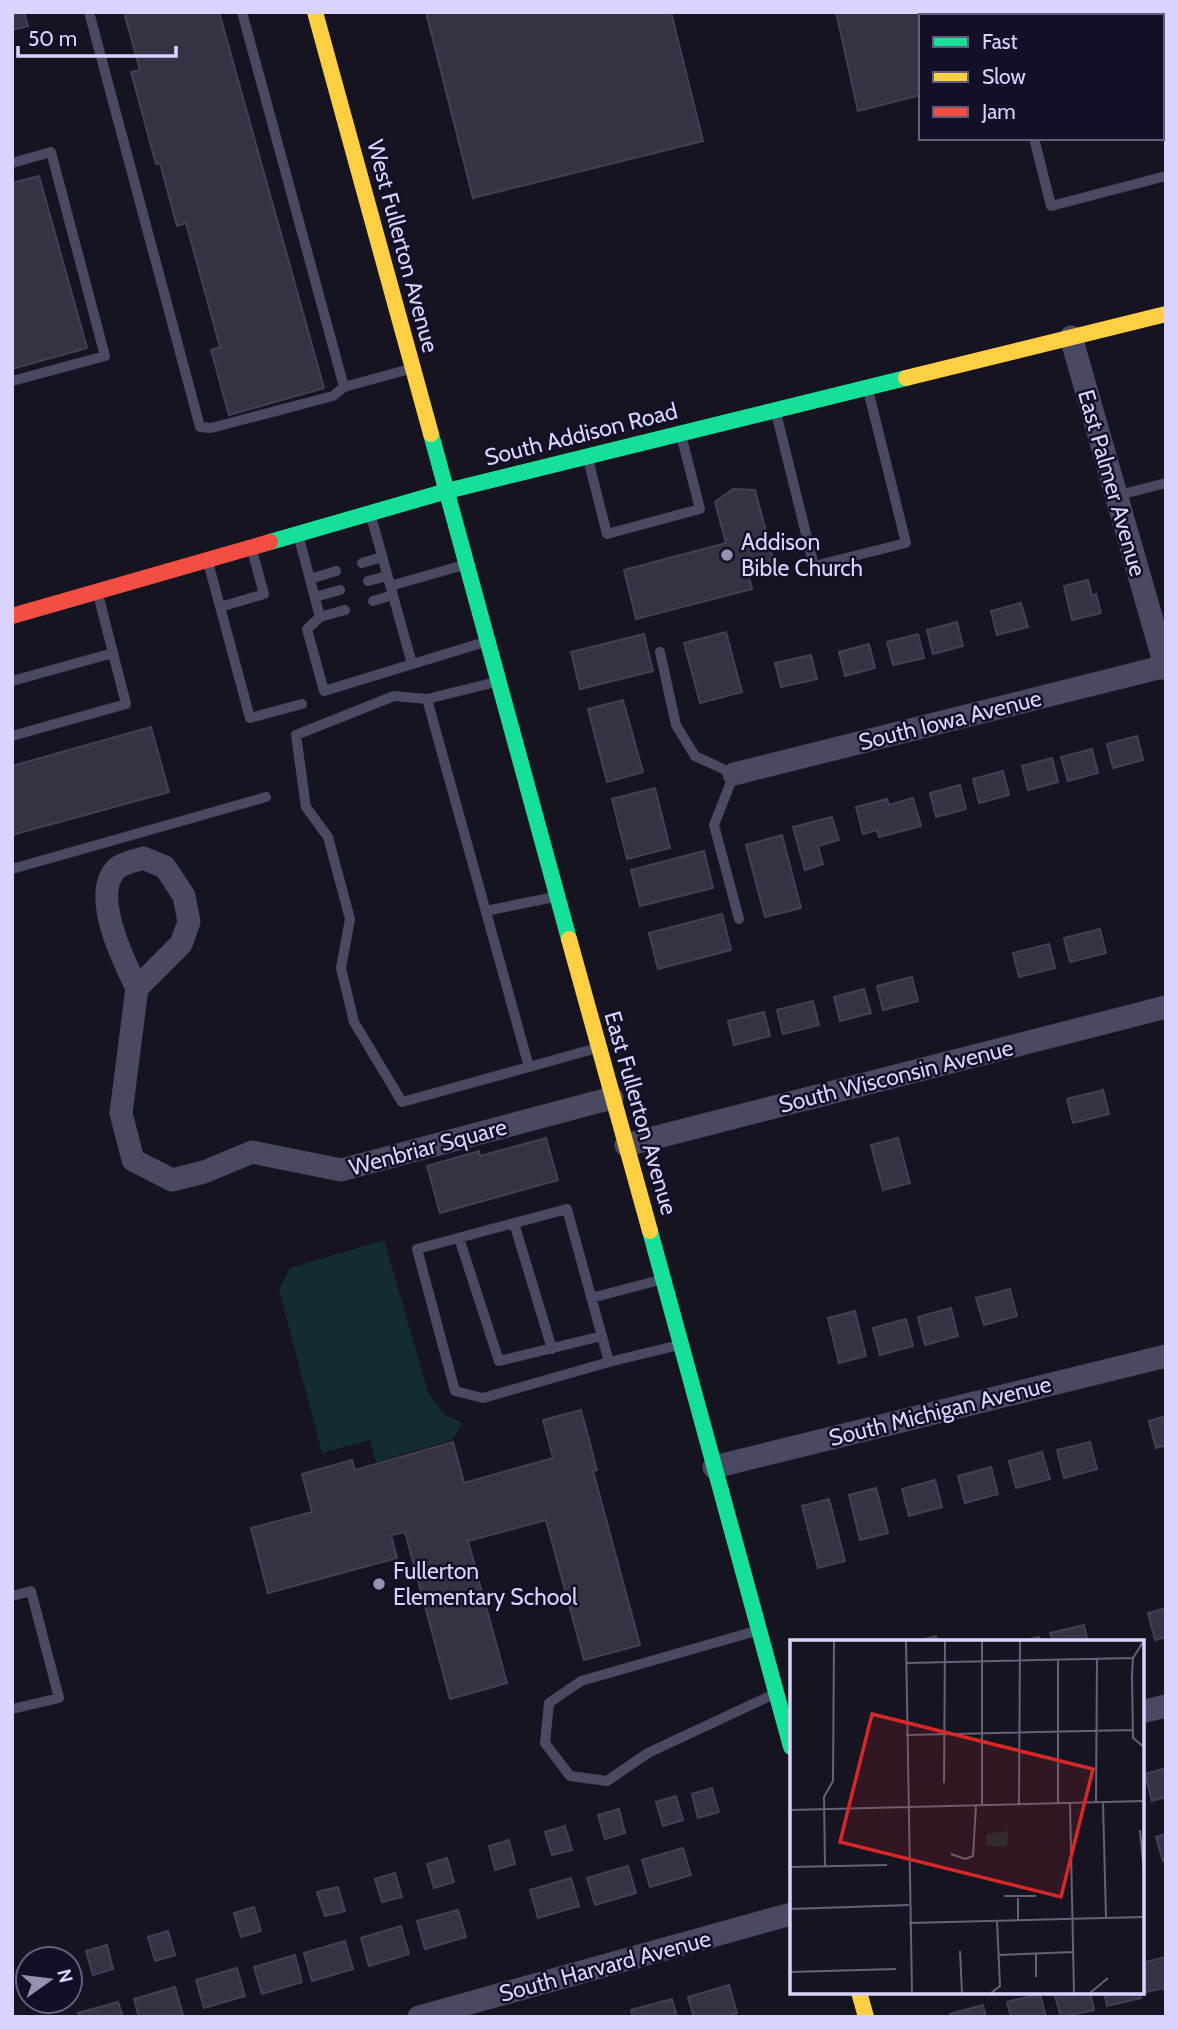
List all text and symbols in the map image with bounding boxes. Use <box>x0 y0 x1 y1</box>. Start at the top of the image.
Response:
scale bar <box>18 14 175 58</box>
legend <box>919 14 1164 140</box>
text: 50 m <box>28 26 77 51</box>
text: Fast <box>982 29 1018 54</box>
text: Slow <box>982 64 1026 89</box>
text: Jam <box>981 99 1016 124</box>
street label: West Fullerton Avenue <box>361 136 445 356</box>
street label: East Palmer Avenue <box>1072 386 1152 580</box>
street label: South Addison Road <box>482 396 680 472</box>
place label: Addison Bible Church <box>741 528 863 582</box>
marker: Addison Bible Church <box>719 547 735 563</box>
street label: South Iowa Avenue <box>856 684 1044 756</box>
street label: East Fullerton Avenue <box>599 1008 684 1218</box>
street label: South Wisconsin Avenue <box>776 1033 1016 1119</box>
street label: Wenbriar Square <box>346 1112 510 1181</box>
street label: South Michigan Avenue <box>826 1370 1054 1452</box>
place label: Fullerton Elementary School <box>393 1557 578 1611</box>
marker: Fullerton Elementary School <box>371 1576 387 1592</box>
inset map <box>790 1640 1143 1994</box>
street label: South Harvard Avenue <box>496 1924 714 2008</box>
north arrow <box>14 1945 84 2015</box>
text: N <box>52 1967 78 1985</box>

